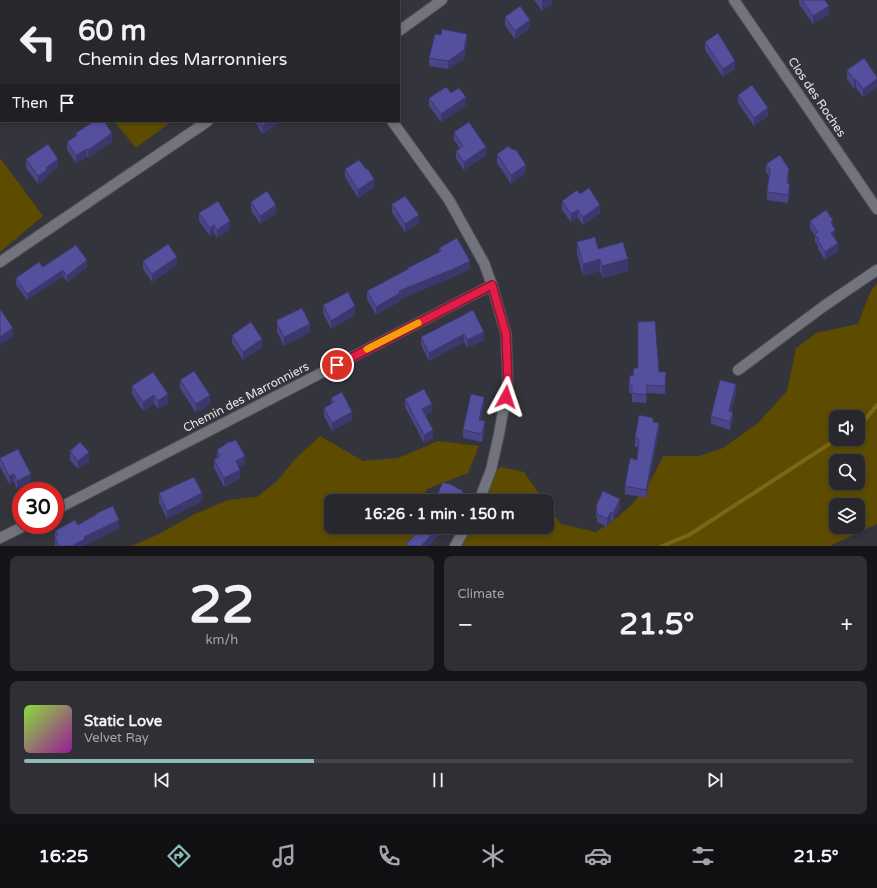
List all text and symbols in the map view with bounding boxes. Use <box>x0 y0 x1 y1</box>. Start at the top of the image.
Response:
text: 60 m <box>78 14 146 48</box>
icon: left <box>12 16 64 68</box>
text: Chemin des Marronniers <box>78 48 287 70</box>
street label: Clos des Roches <box>785 55 849 140</box>
icon: arrive <box>56 92 78 114</box>
text: Then <box>12 94 48 112</box>
pin <box>320 348 354 382</box>
icon: arrive <box>326 354 348 376</box>
street label: Chemin des Marronniers <box>181 359 312 435</box>
position arrow <box>485 376 527 418</box>
map controls <box>829 410 865 534</box>
button: sound <box>829 410 865 446</box>
button: search <box>829 454 865 490</box>
speed limit sign: 30 <box>12 482 64 534</box>
button: layers <box>829 498 865 534</box>
text: 16:26 · 1 min · 150 m <box>364 505 514 523</box>
text: 22 <box>189 574 254 637</box>
text: Climate <box>458 586 504 602</box>
text: 21.5° <box>619 606 694 643</box>
text: − <box>458 612 473 638</box>
text: + <box>841 612 853 638</box>
text: km/h <box>205 632 238 648</box>
text: Static Love <box>84 712 162 730</box>
text: Velvet Ray <box>84 730 149 746</box>
icon: previous <box>151 769 173 791</box>
icon: pause <box>427 769 449 791</box>
icon: next <box>704 769 726 791</box>
icon: directions <box>165 842 193 870</box>
icon: music <box>270 842 298 870</box>
icon: phone <box>375 842 403 870</box>
icon: climate <box>479 842 507 870</box>
icon: car <box>584 842 612 870</box>
icon: filters <box>689 842 717 870</box>
text: 16:25 <box>38 845 88 867</box>
text: 21.5° <box>794 845 839 867</box>

